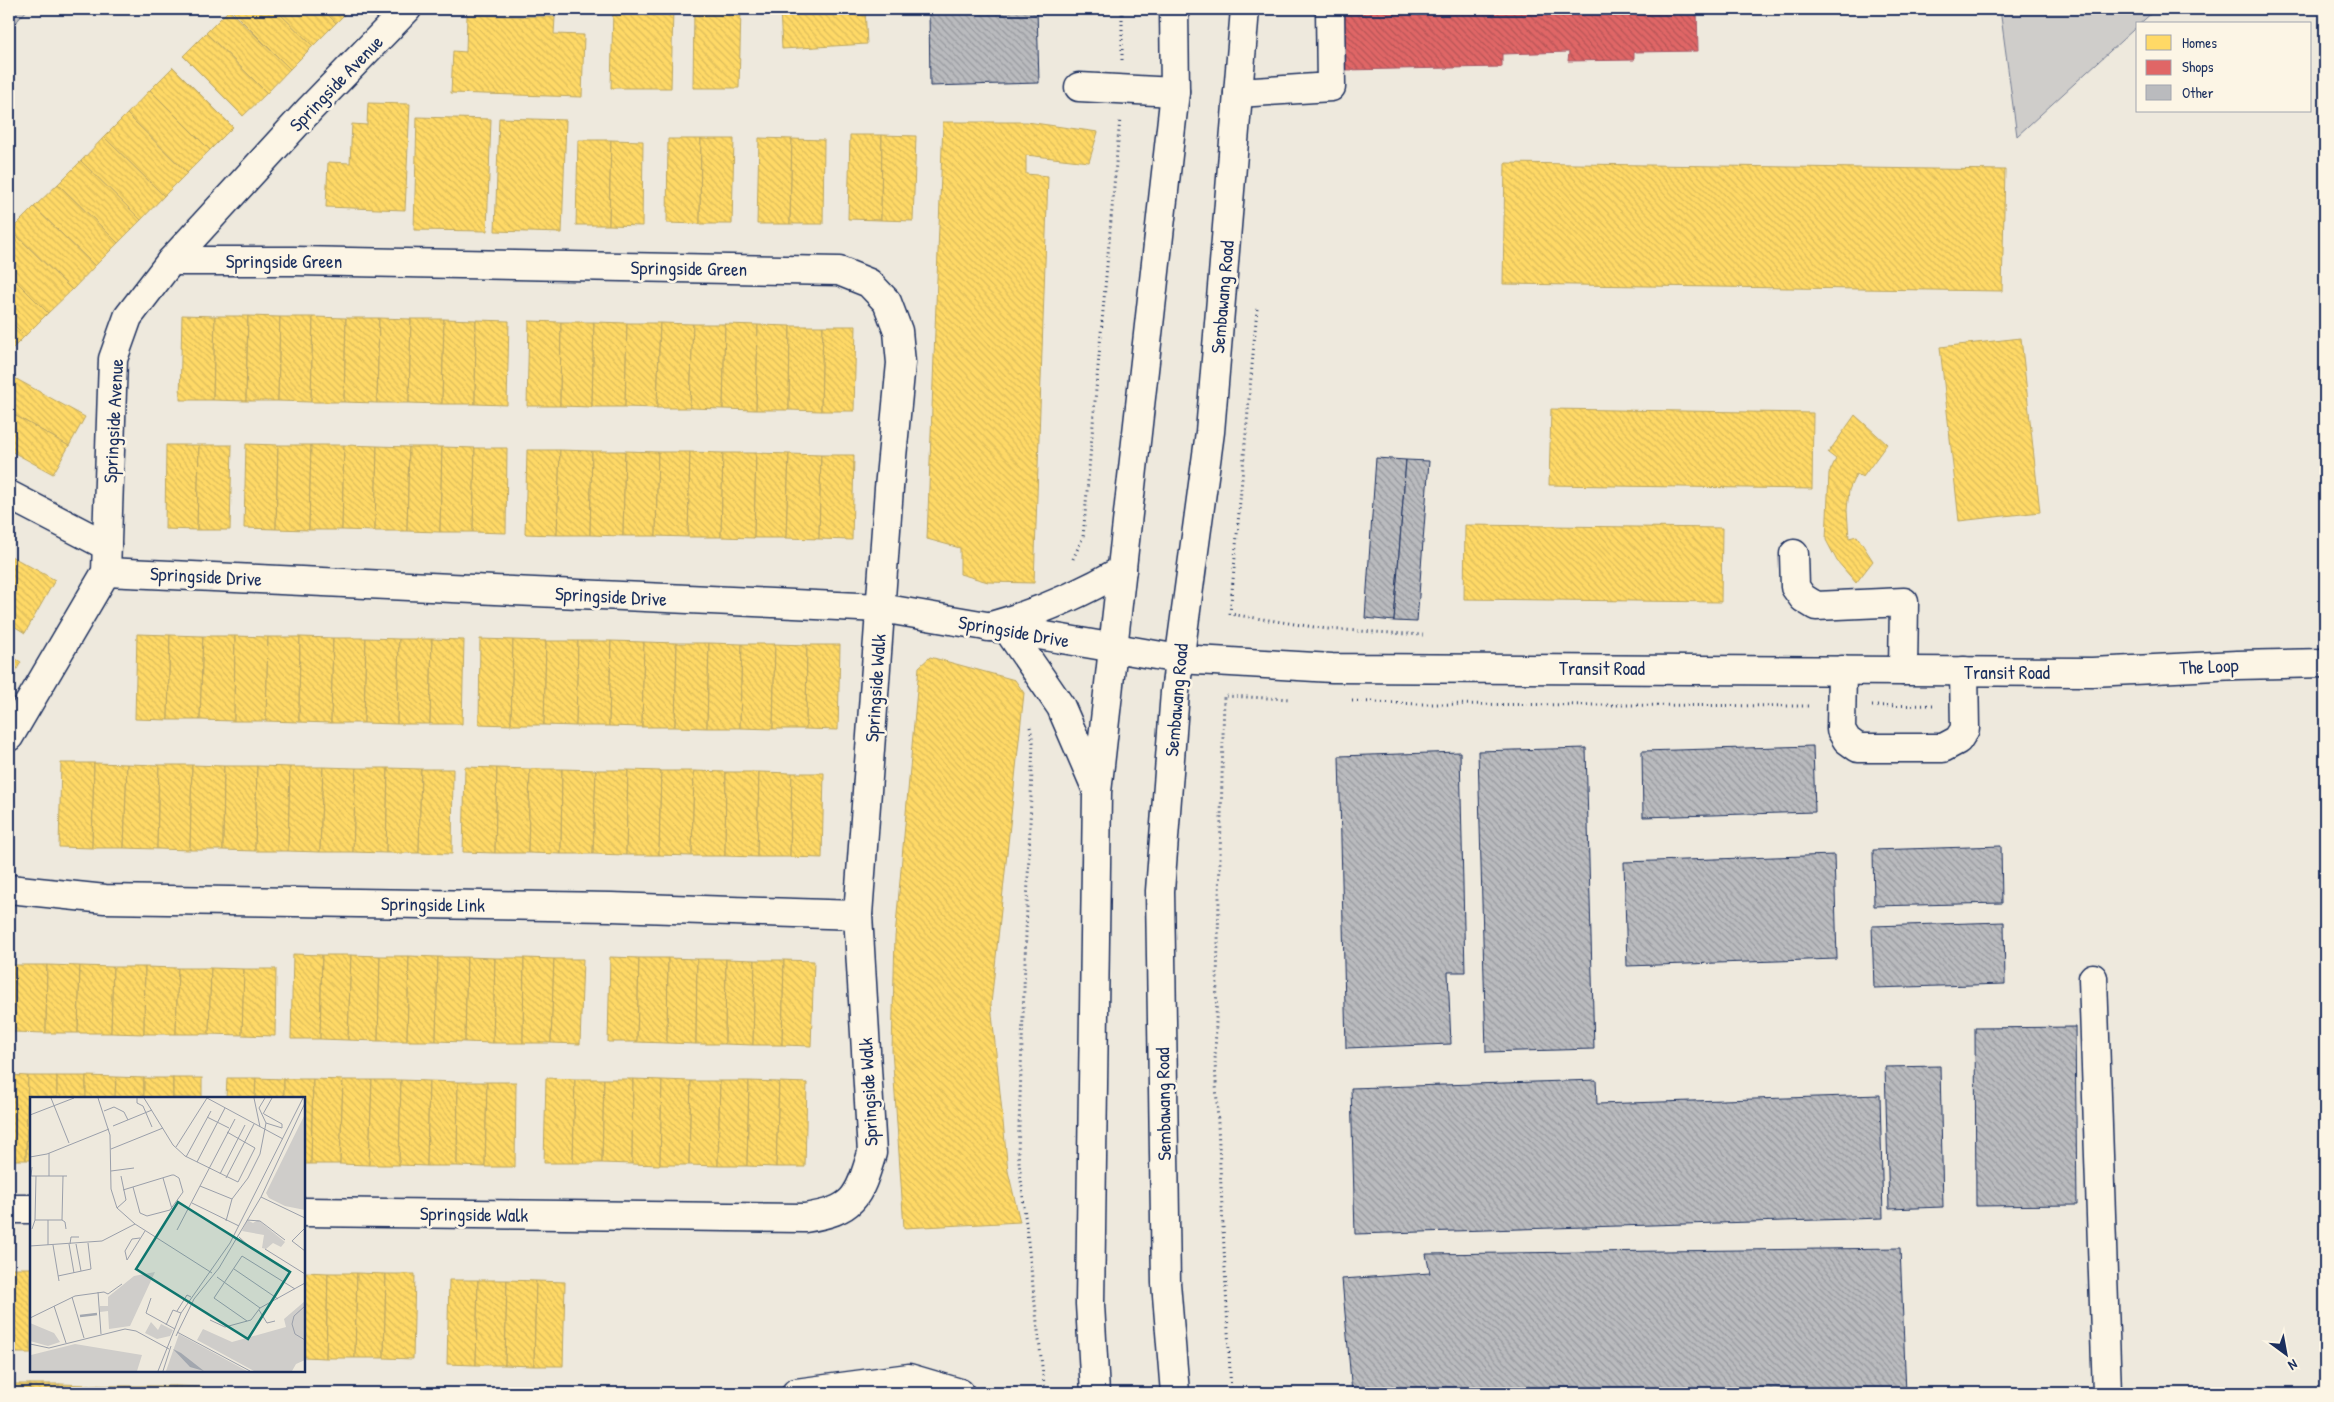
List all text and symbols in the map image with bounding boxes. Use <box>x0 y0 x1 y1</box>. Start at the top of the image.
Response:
legend <box>2136 22 2312 112</box>
street label: Springside Avenue <box>283 29 389 137</box>
text: Homes <box>2182 32 2217 53</box>
text: Shops <box>2182 56 2214 77</box>
text: Other <box>2182 82 2214 103</box>
street label: Sembawang Road <box>1204 239 1240 355</box>
street label: Springside Green <box>226 248 342 274</box>
street label: Springside Green <box>631 254 747 282</box>
street label: Springside Avenue <box>97 358 129 484</box>
street label: Springside Drive <box>149 560 263 592</box>
street label: Springside Drive <box>554 580 668 612</box>
street label: Springside Drive <box>957 608 1072 654</box>
street label: Springside Walk <box>858 633 892 743</box>
street label: Sembawang Road <box>1158 642 1194 758</box>
street label: The Loop <box>2179 651 2239 681</box>
street label: Transit Road <box>1559 655 1646 681</box>
street label: Transit Road <box>1964 659 2051 685</box>
street label: Springside Link <box>381 890 485 918</box>
street label: Springside Walk <box>852 1037 884 1147</box>
street label: Sembawang Road <box>1149 1047 1177 1161</box>
inset map <box>30 1097 305 1372</box>
street label: Springside Walk <box>420 1200 529 1228</box>
north arrow <box>2262 1330 2312 1380</box>
text: N <box>2284 1355 2301 1376</box>

